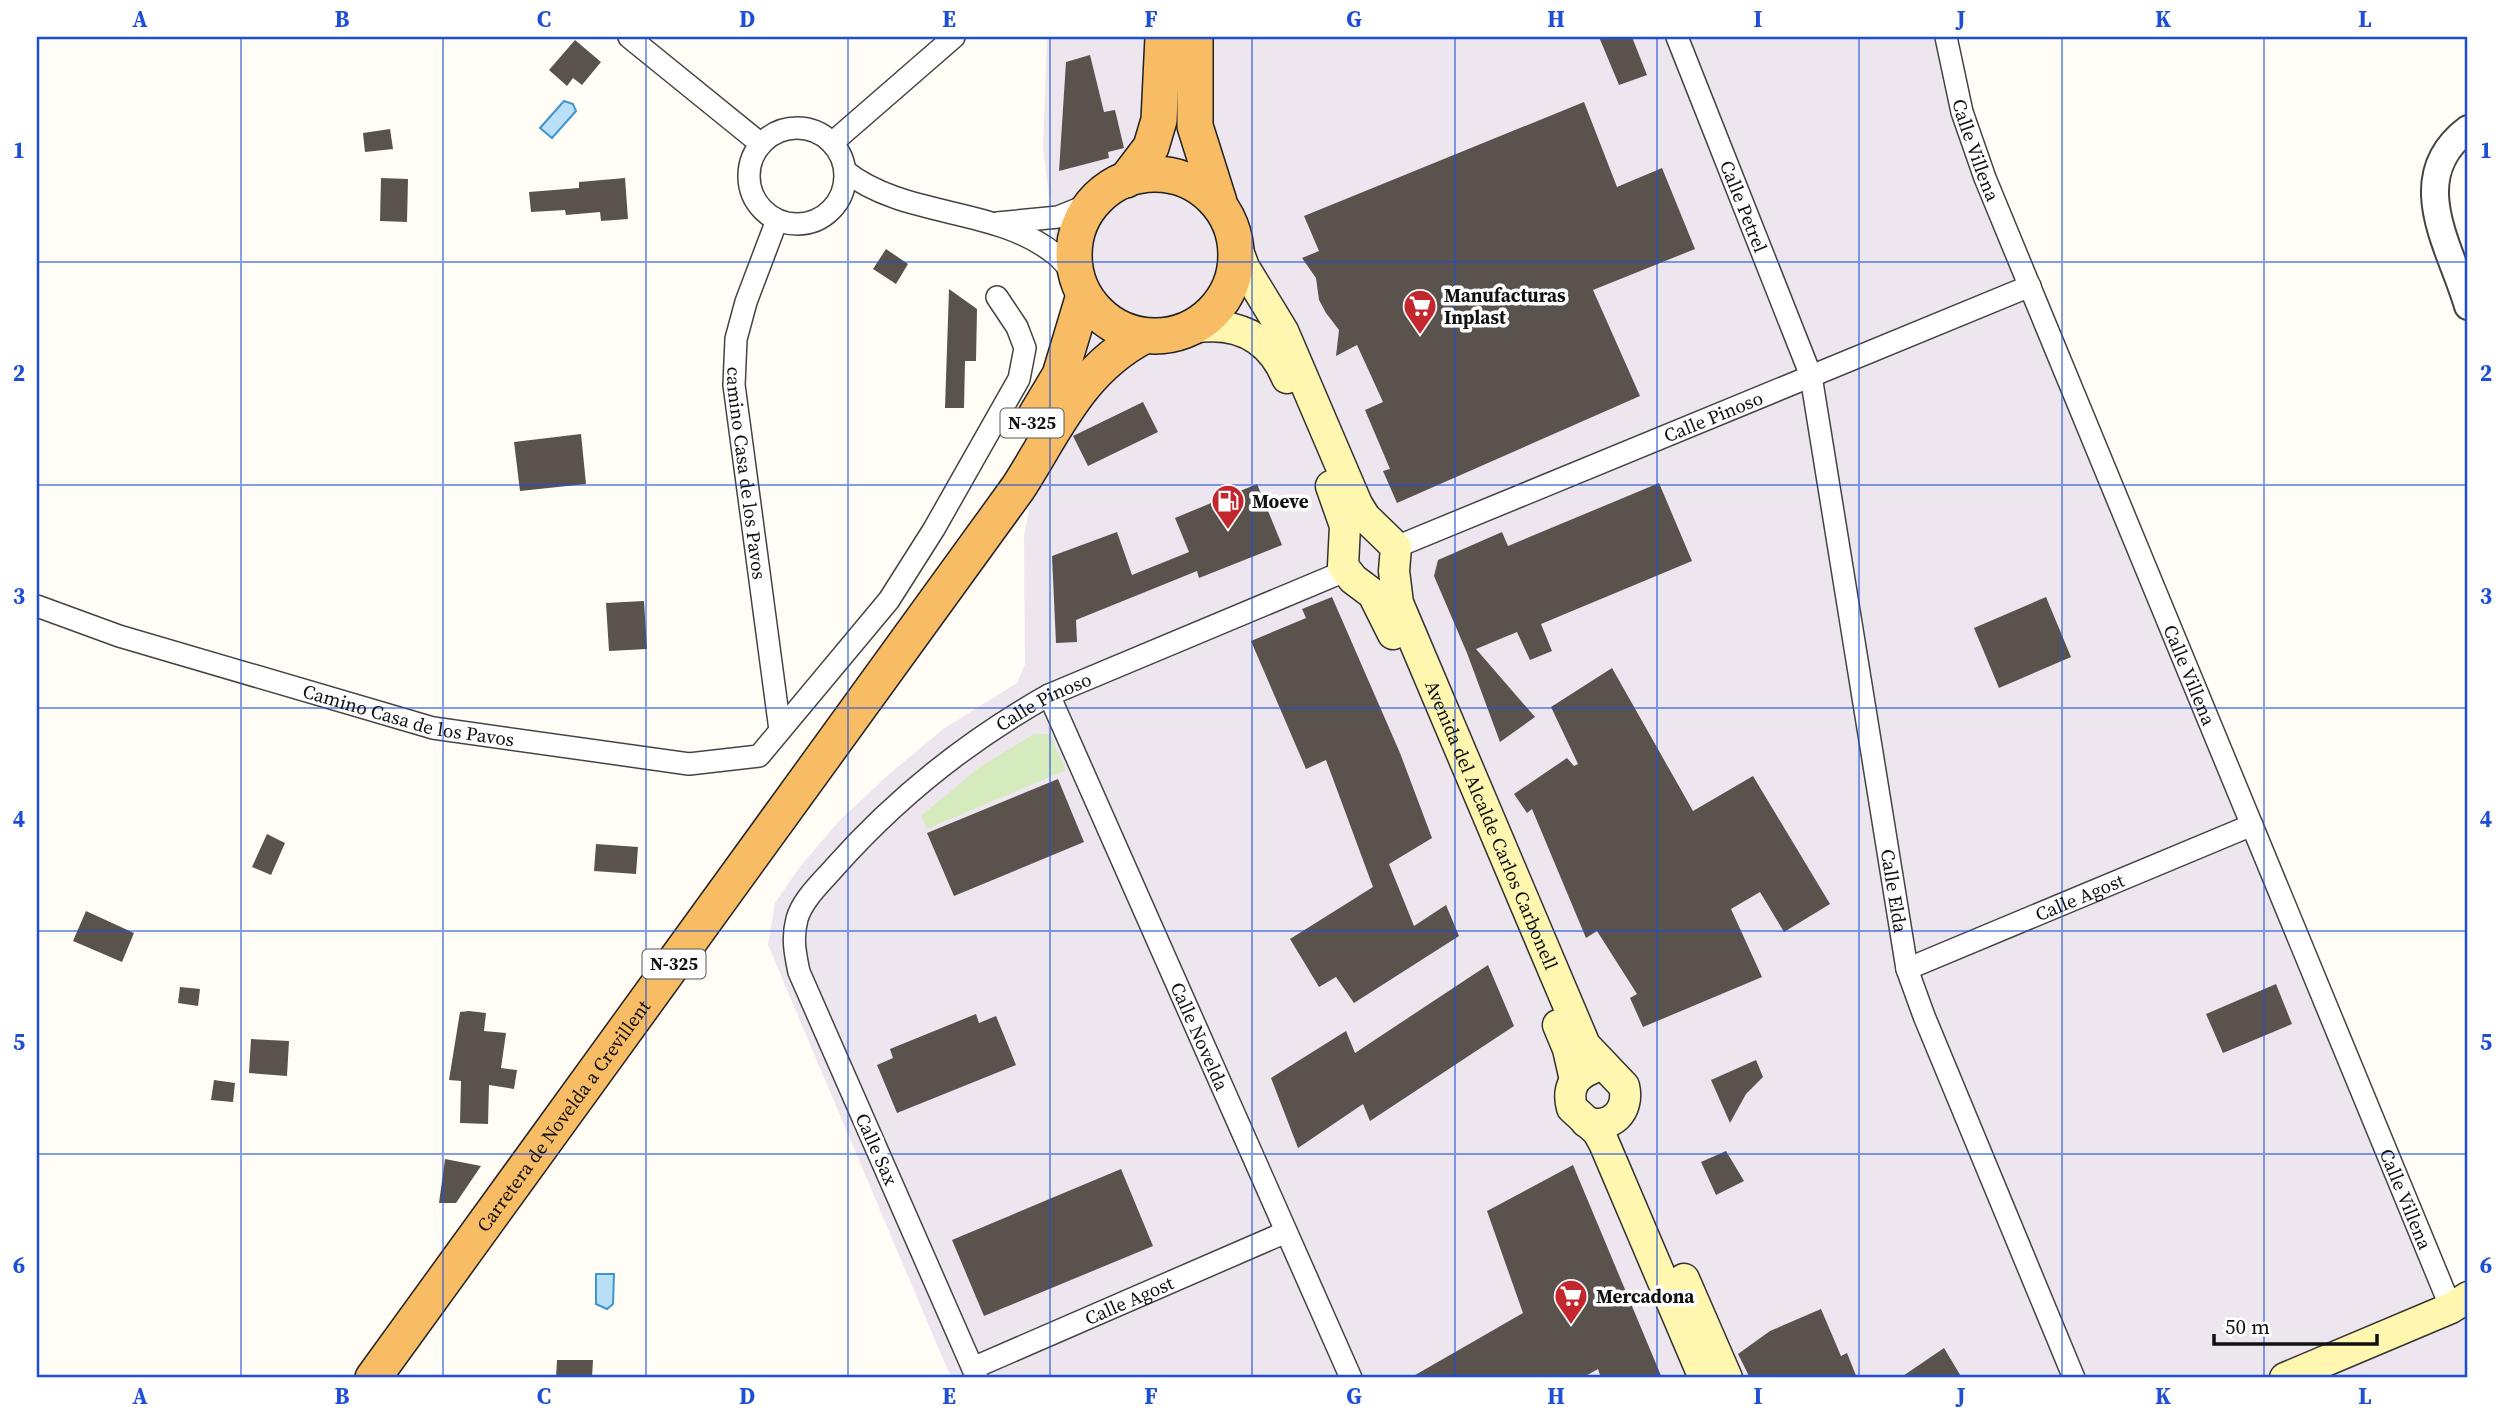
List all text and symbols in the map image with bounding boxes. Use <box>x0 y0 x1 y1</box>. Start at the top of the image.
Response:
text: A <box>132 3 148 35</box>
text: B <box>335 3 350 35</box>
text: C <box>537 3 551 35</box>
text: D <box>739 3 755 35</box>
text: E <box>942 3 956 35</box>
text: F <box>1144 3 1158 35</box>
text: G <box>1346 3 1362 35</box>
text: H <box>1547 3 1565 35</box>
text: I <box>1754 3 1763 35</box>
text: J <box>1954 3 1966 35</box>
text: K <box>2155 3 2171 35</box>
text: L <box>2358 3 2372 35</box>
street label: Calle Villena <box>1947 97 2006 205</box>
text: 1 <box>13 134 25 166</box>
text: 1 <box>2480 134 2492 166</box>
street label: Calle Petrel <box>1714 156 1774 256</box>
place label: Manufacturas Inplast <box>1444 282 1566 330</box>
supermarket icon: Manufacturas Inplast <box>1401 287 1439 336</box>
text: 2 <box>13 357 25 389</box>
text: 2 <box>2480 357 2492 389</box>
street label: camino Casa de los Pavos <box>721 366 773 581</box>
street label: Calle Pinoso <box>1660 384 1767 448</box>
road number: N-325 <box>1000 408 1064 438</box>
fuel station icon: Moeve <box>1209 482 1247 531</box>
place label: Moeve <box>1252 488 1309 514</box>
text: 3 <box>13 580 25 612</box>
text: 3 <box>2480 580 2492 612</box>
street label: Calle Villena <box>2158 621 2222 729</box>
street label: Calle Pinoso <box>991 666 1095 737</box>
street label: Avenida del Alcalde Carlos Carbonell <box>1419 676 1565 974</box>
street label: Camino Casa de los Pavos <box>300 678 516 752</box>
text: 4 <box>13 803 25 835</box>
text: 4 <box>2480 803 2492 835</box>
street label: Calle Elda <box>1875 847 1914 935</box>
street label: Calle Agost <box>2031 866 2129 927</box>
road number: N-325 <box>642 950 706 979</box>
street label: Calle Novelda <box>1164 978 1235 1095</box>
street label: Carretera de Novelda a Crevillent <box>470 994 656 1237</box>
text: 5 <box>13 1026 25 1058</box>
text: 5 <box>2480 1026 2492 1058</box>
street label: Calle Sax <box>850 1109 904 1189</box>
street label: Calle Villena <box>2374 1145 2439 1254</box>
text: 6 <box>13 1249 25 1281</box>
text: 6 <box>2480 1249 2492 1281</box>
street label: Calle Agost <box>1080 1269 1178 1331</box>
supermarket icon: Mercadona <box>1552 1277 1590 1326</box>
place label: Mercadona <box>1596 1283 1695 1309</box>
scale bar <box>2214 1303 2377 1347</box>
text: 50 m <box>2225 1312 2270 1341</box>
text: A <box>132 1380 148 1412</box>
text: B <box>335 1380 350 1412</box>
text: C <box>537 1380 551 1412</box>
text: D <box>739 1380 755 1412</box>
text: E <box>942 1380 956 1412</box>
text: F <box>1144 1380 1158 1412</box>
text: G <box>1346 1380 1362 1412</box>
text: H <box>1547 1380 1565 1412</box>
text: I <box>1754 1380 1763 1412</box>
text: J <box>1954 1380 1966 1412</box>
text: K <box>2155 1380 2171 1412</box>
text: L <box>2358 1380 2372 1412</box>

